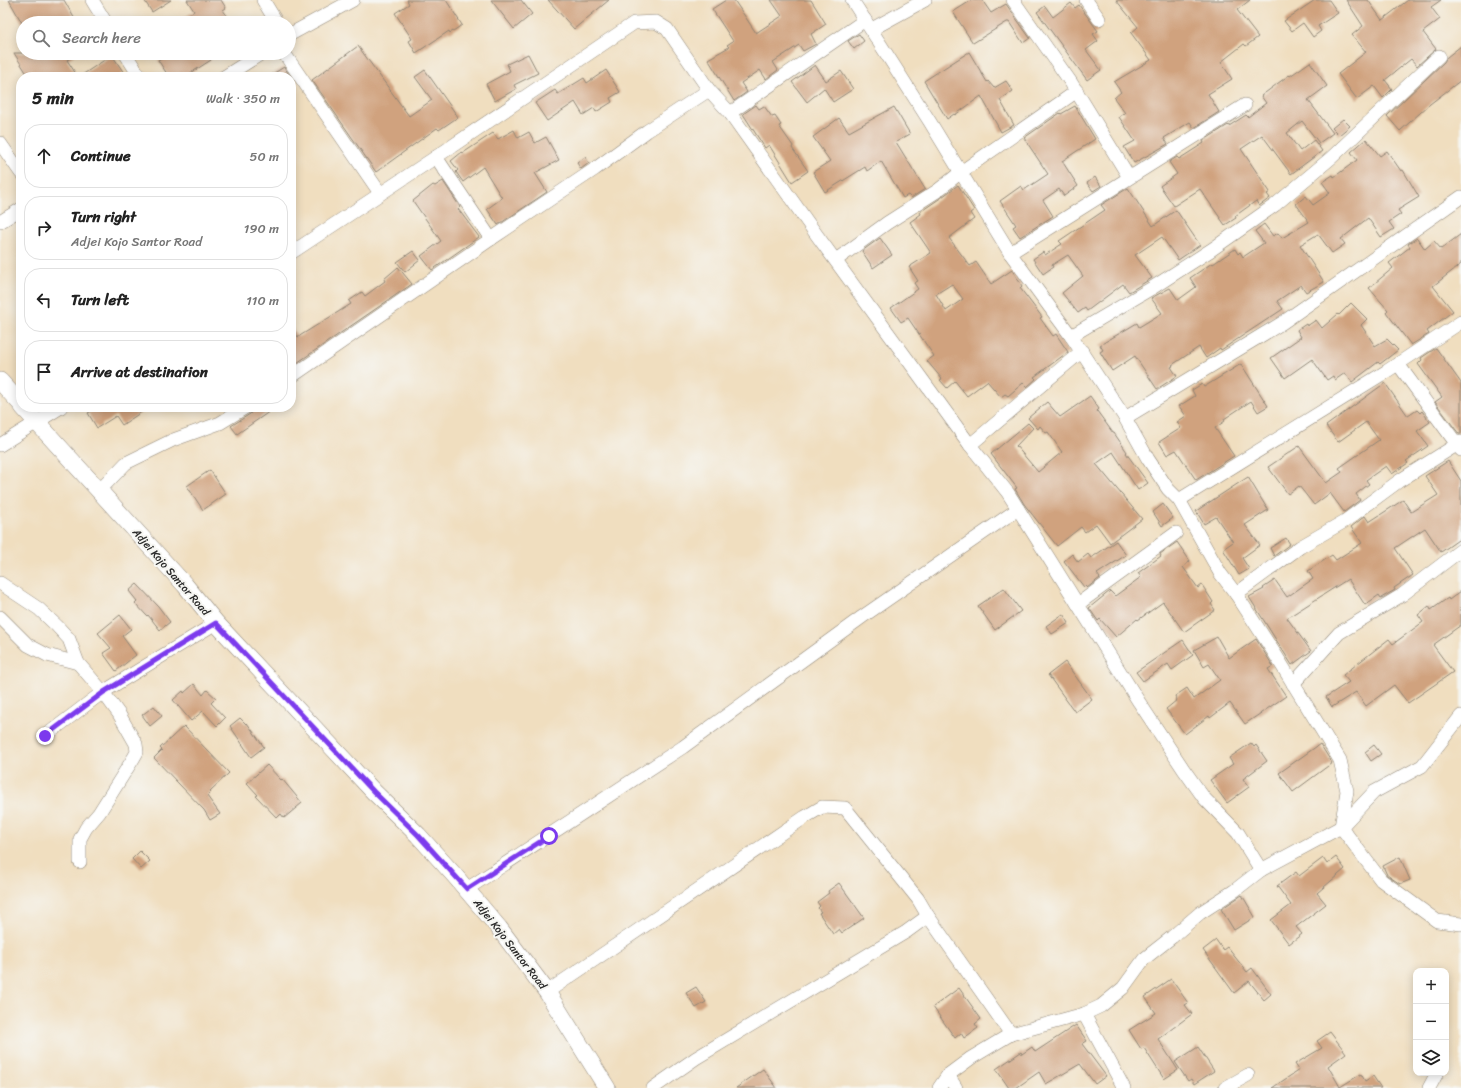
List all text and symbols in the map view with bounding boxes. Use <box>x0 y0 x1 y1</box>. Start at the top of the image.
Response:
search box <box>16 16 296 60</box>
text: Search here <box>62 25 141 51</box>
icon: search <box>30 27 52 49</box>
text: 5 min <box>32 83 74 113</box>
text: Walk · 350 m <box>206 87 280 110</box>
text: Continue <box>71 143 131 169</box>
icon: ahead <box>33 145 55 167</box>
text: 50 m <box>249 145 279 168</box>
text: Turn right <box>71 204 136 230</box>
icon: right <box>33 217 55 239</box>
text: 190 m <box>244 217 279 240</box>
text: Adjei Kojo Santor Road <box>71 230 202 253</box>
text: Turn left <box>71 287 129 313</box>
icon: left <box>33 289 55 311</box>
text: 110 m <box>246 289 279 312</box>
text: Arrive at destination <box>71 359 208 385</box>
icon: arrive <box>33 361 55 383</box>
street label: Adjei Kojo Santor Road <box>127 523 215 621</box>
route end <box>36 727 54 745</box>
route start <box>540 827 558 845</box>
street label: Adjei Kojo Santor Road <box>468 894 552 994</box>
map controls <box>1413 968 1449 1076</box>
button: + <box>1413 968 1449 1004</box>
button: − <box>1413 1004 1449 1040</box>
button: layers <box>1413 1040 1449 1076</box>

